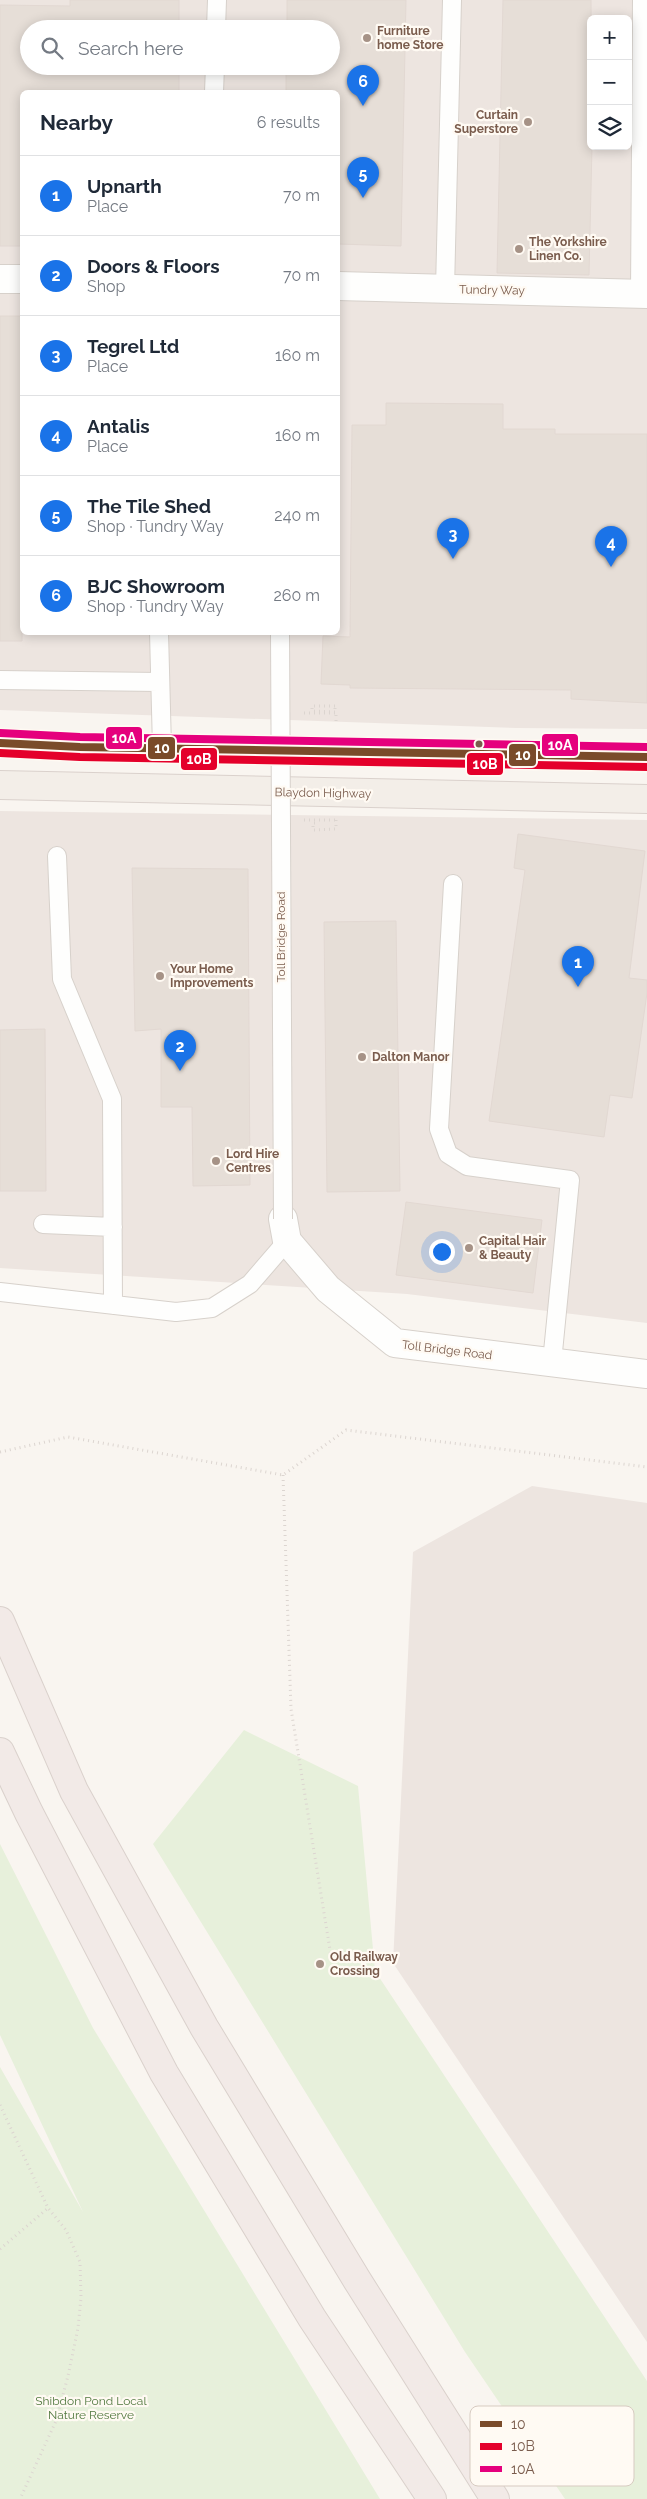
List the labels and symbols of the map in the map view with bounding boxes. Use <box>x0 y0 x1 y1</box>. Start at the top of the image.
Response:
place label: Furniture home Store <box>377 24 444 52</box>
marker: Furniture home Store <box>361 32 373 44</box>
pin: 6 <box>347 65 379 106</box>
place label: Curtain Superstore <box>454 108 518 136</box>
marker: Curtain Superstore <box>522 116 534 128</box>
pin: 5 <box>347 157 379 198</box>
place label: The Yorkshire Linen Co. <box>529 235 607 263</box>
marker: The Yorkshire Linen Co. <box>513 243 525 255</box>
street label: Tundry Way <box>459 282 525 298</box>
pin: 3 <box>437 518 469 559</box>
pin: 4 <box>595 526 627 567</box>
line badge: 10A <box>105 726 143 750</box>
text: 10A <box>112 730 137 746</box>
line badge: 10A <box>541 733 579 757</box>
line badge: 10 <box>147 736 176 760</box>
text: 10A <box>548 737 573 753</box>
unlabelled marker <box>474 739 484 749</box>
text: 10 <box>154 740 170 756</box>
line badge: 10 <box>508 743 537 767</box>
line badge: 10B <box>180 747 218 771</box>
text: 10 <box>515 747 531 763</box>
text: 10B <box>186 751 212 767</box>
line badge: 10B <box>466 752 504 776</box>
text: 10B <box>472 756 498 772</box>
street label: Blaydon Highway <box>275 785 372 801</box>
street label: Toll Bridge Road <box>274 892 288 982</box>
pin: 1 <box>562 946 594 987</box>
place label: Your Home Improvements <box>170 962 254 990</box>
marker: Your Home Improvements <box>154 970 166 982</box>
pin: 2 <box>164 1030 196 1071</box>
place label: Dalton Manor <box>372 1050 450 1064</box>
marker: Dalton Manor <box>356 1051 368 1063</box>
place label: Lord Hire Centres <box>226 1147 279 1175</box>
marker: Lord Hire Centres <box>210 1155 222 1167</box>
place label: Capital Hair & Beauty <box>479 1234 546 1262</box>
your location <box>429 1239 455 1265</box>
marker: Capital Hair & Beauty <box>463 1242 475 1254</box>
street label: Toll Bridge Road <box>401 1338 493 1362</box>
place label: Old Railway Crossing <box>330 1950 398 1978</box>
marker: Old Railway Crossing <box>314 1958 326 1970</box>
park label: Shibdon Pond Local Nature Reserve <box>35 2394 147 2422</box>
legend <box>470 2406 634 2486</box>
text: 10 <box>511 2416 526 2432</box>
text: 10B <box>511 2438 535 2454</box>
text: 10A <box>511 2461 535 2477</box>

